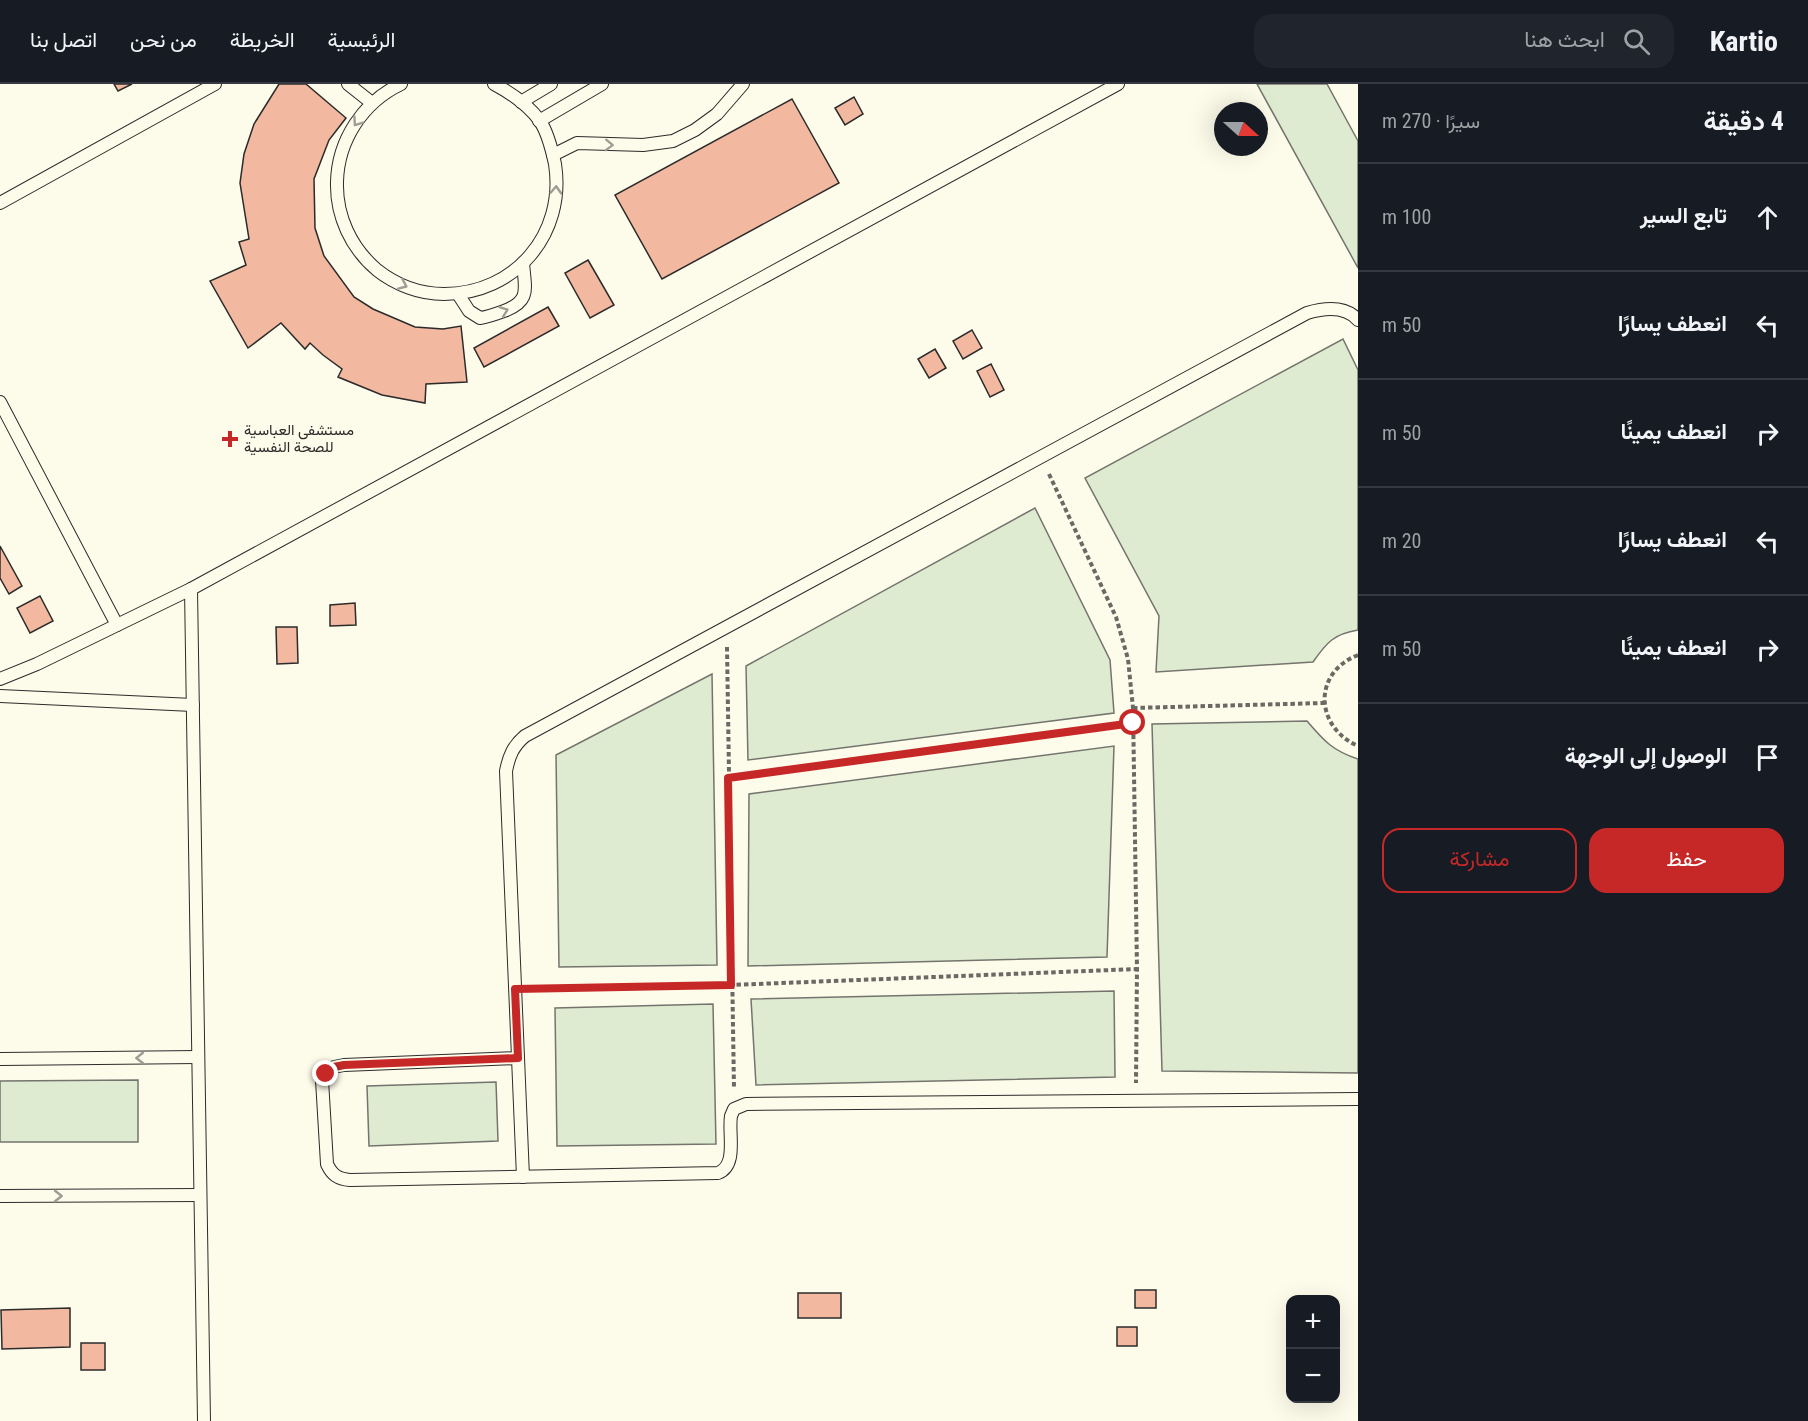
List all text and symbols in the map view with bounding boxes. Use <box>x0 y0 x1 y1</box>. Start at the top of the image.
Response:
search box <box>1254 14 1674 68</box>
icon: search <box>1620 25 1653 58</box>
text: Kartio <box>1710 25 1778 58</box>
text: ابحث هنا <box>1524 27 1605 52</box>
text: اتصل بنا <box>30 28 97 52</box>
text: من نحن <box>130 28 197 52</box>
text: الخريطة <box>230 28 295 52</box>
text: الرئيسية <box>328 28 396 52</box>
north arrow <box>1214 102 1268 156</box>
text: 4 دقيقة <box>1704 106 1784 136</box>
text: سيرًا · 270 m <box>1382 109 1480 133</box>
one-way arrow <box>353 115 364 126</box>
one-way arrow <box>604 139 613 151</box>
one-way arrow <box>550 186 563 195</box>
icon: ahead <box>1751 201 1784 234</box>
text: تابع السير <box>1640 203 1727 228</box>
text: 100 m <box>1382 205 1431 229</box>
one-way arrow <box>396 278 407 290</box>
one-way arrow <box>498 306 509 318</box>
icon: left <box>1751 309 1784 342</box>
text: انعطف يسارًا <box>1618 311 1727 336</box>
text: 50 m <box>1382 313 1421 337</box>
icon: right <box>1751 417 1784 450</box>
text: انعطف يمينًا <box>1621 419 1727 444</box>
place label: مستشفى العباسية للصحة النفسية <box>244 421 354 456</box>
text: 50 m <box>1382 421 1421 445</box>
marker: مستشفى العباسية للصحة النفسية <box>221 430 239 448</box>
icon: left <box>1751 525 1784 558</box>
text: انعطف يسارًا <box>1618 527 1727 552</box>
text: 20 m <box>1382 529 1421 553</box>
icon: right <box>1751 633 1784 666</box>
text: انعطف يمينًا <box>1621 635 1727 660</box>
text: 50 m <box>1382 637 1421 661</box>
route start <box>1119 709 1145 735</box>
icon: arrive <box>1751 741 1784 774</box>
text: الوصول إلى الوجهة <box>1565 743 1727 768</box>
button: مشاركة <box>1382 828 1577 893</box>
button: حفظ <box>1589 828 1784 893</box>
one-way arrow <box>135 1052 144 1064</box>
route end <box>312 1060 338 1086</box>
one-way arrow <box>54 1190 63 1202</box>
map controls <box>1286 1295 1340 1403</box>
button: + <box>1286 1295 1340 1349</box>
button: − <box>1286 1349 1340 1403</box>

